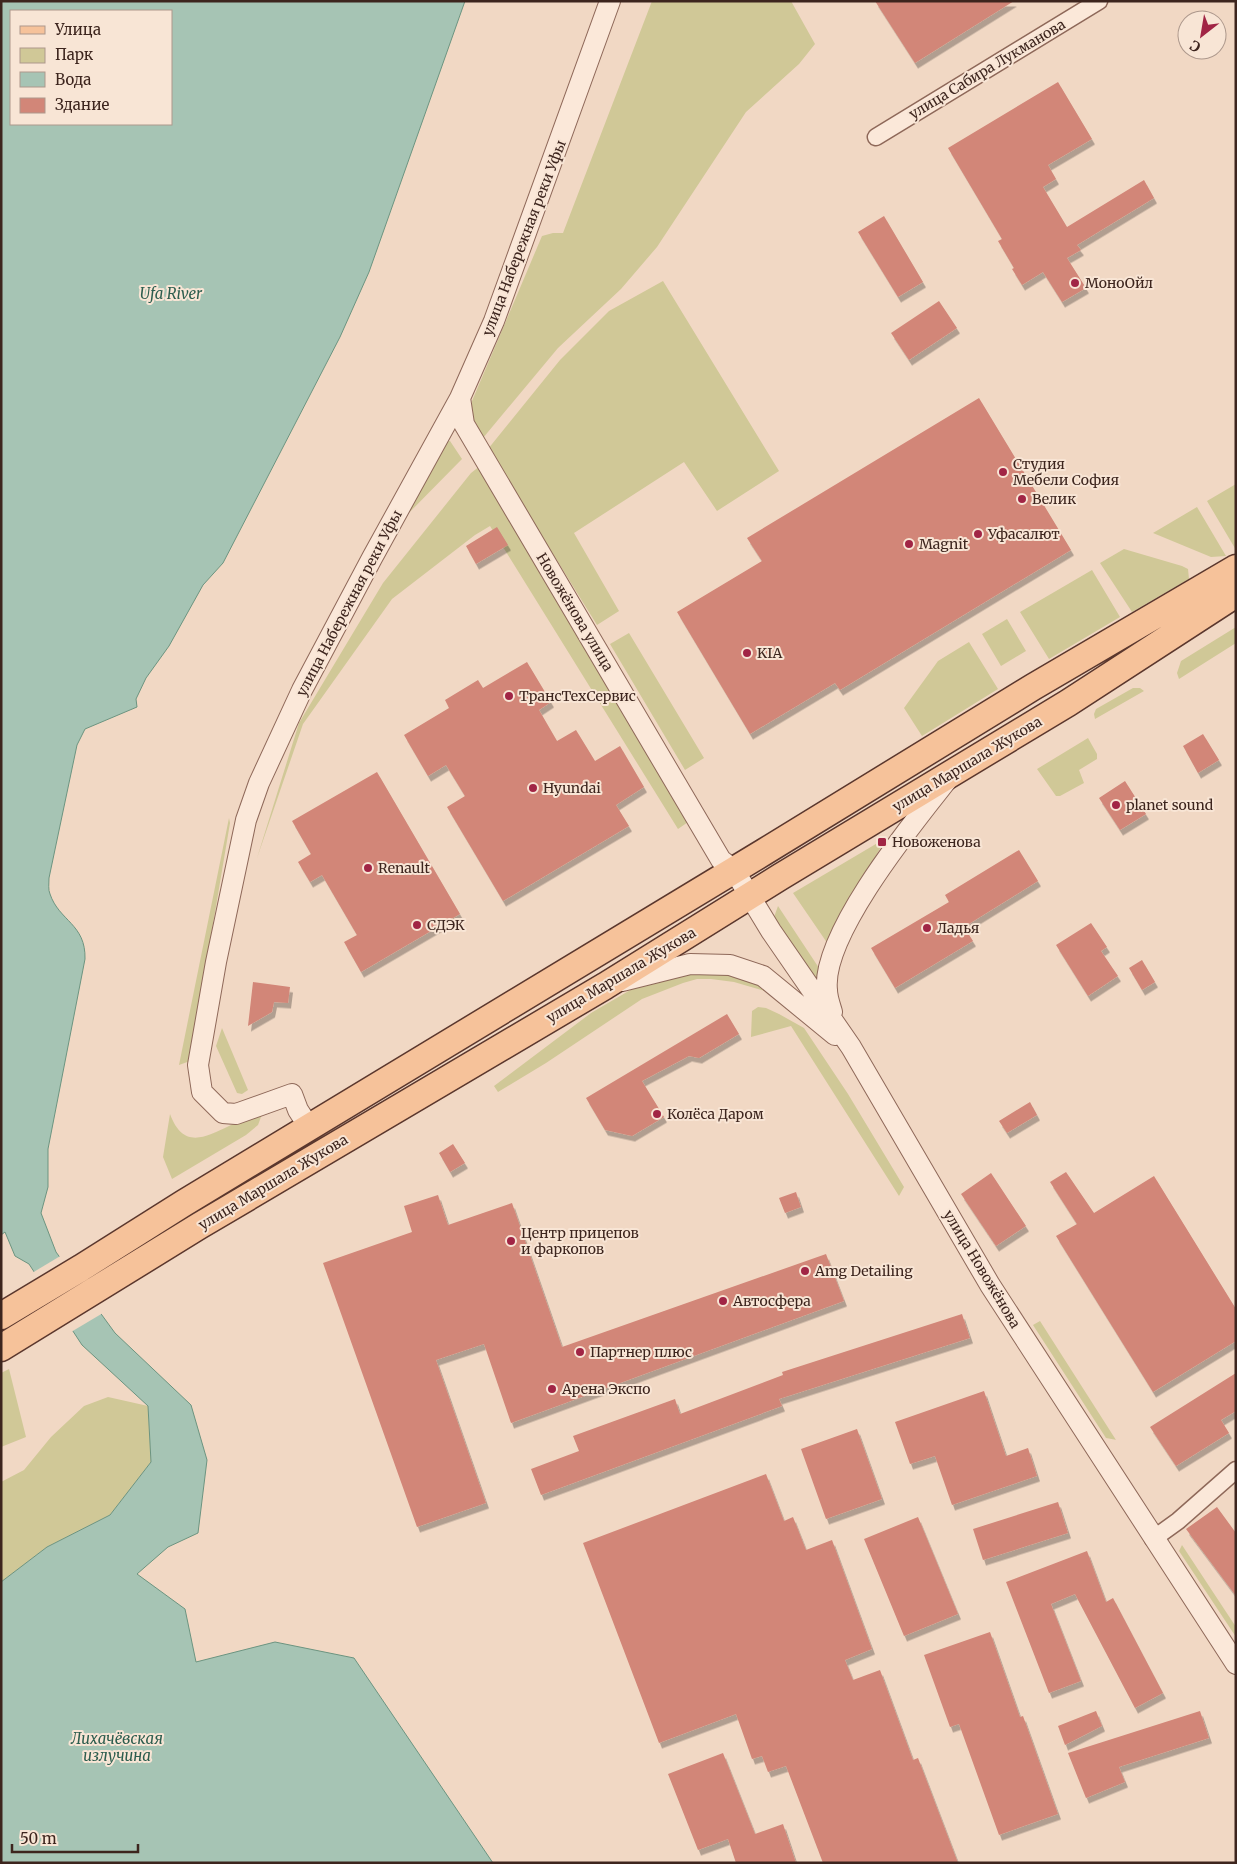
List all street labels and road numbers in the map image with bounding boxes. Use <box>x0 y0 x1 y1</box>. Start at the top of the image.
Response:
street label: улица Сабира Лукманова <box>905 15 1069 123</box>
street label: улица Набережная реки Уфы <box>478 137 570 339</box>
street label: улица Набережная реки Уфы <box>292 507 406 699</box>
street label: Новожёнова улица <box>533 550 618 675</box>
street label: улица Маршала Жукова <box>889 712 1045 816</box>
street label: улица Маршала Жукова <box>543 923 699 1027</box>
street label: улица Маршала Жукова <box>195 1130 351 1234</box>
street label: улица Новожёнова <box>940 1207 1025 1332</box>

